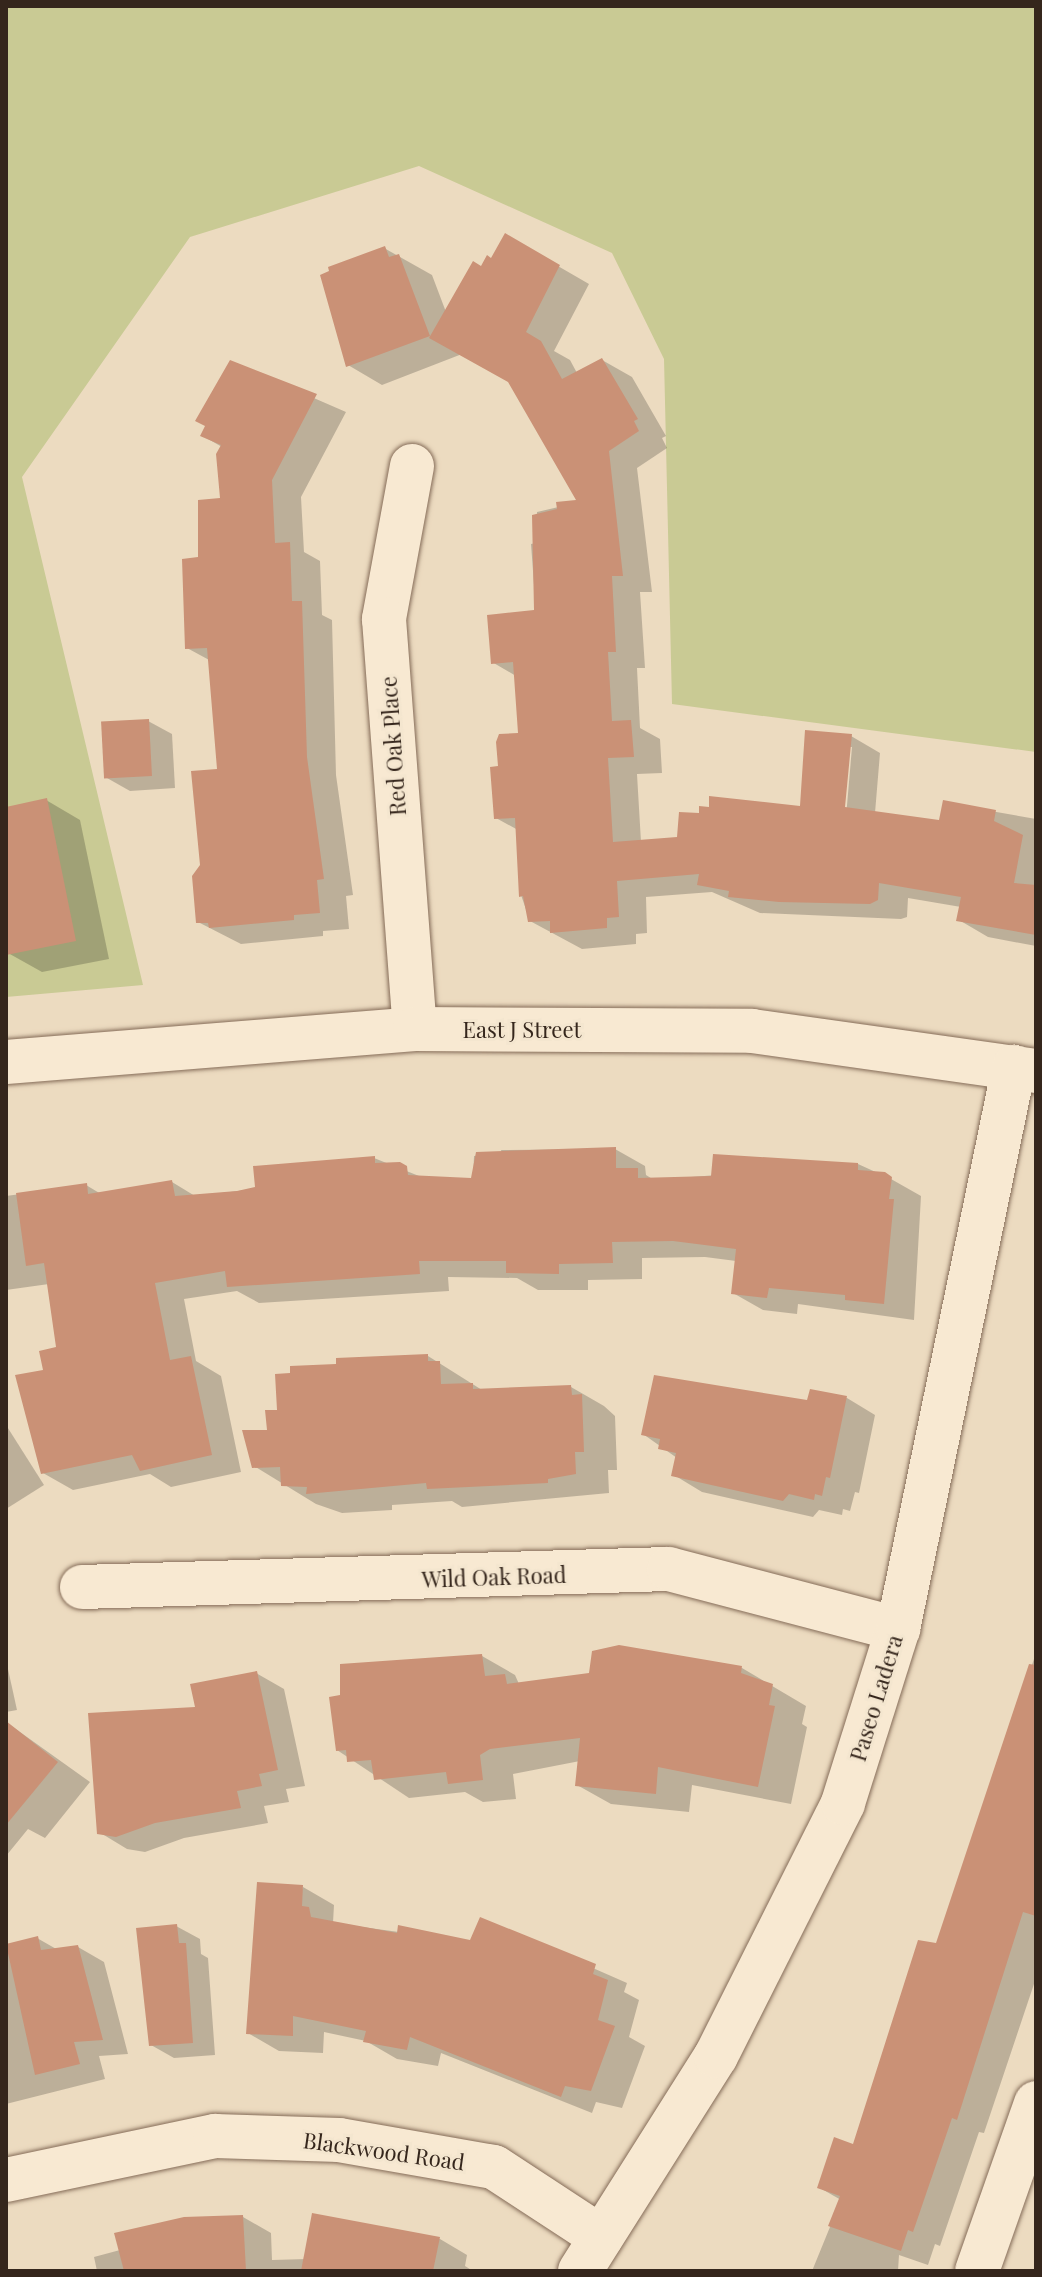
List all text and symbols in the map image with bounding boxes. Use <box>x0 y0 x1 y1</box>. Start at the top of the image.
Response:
street label: Red Oak Place <box>375 675 411 817</box>
street label: East J Street <box>462 1017 582 1043</box>
street label: Wild Oak Road <box>421 1561 567 1593</box>
street label: Paseo Ladera <box>844 1632 908 1764</box>
street label: Blackwood Road <box>302 2127 466 2175</box>

